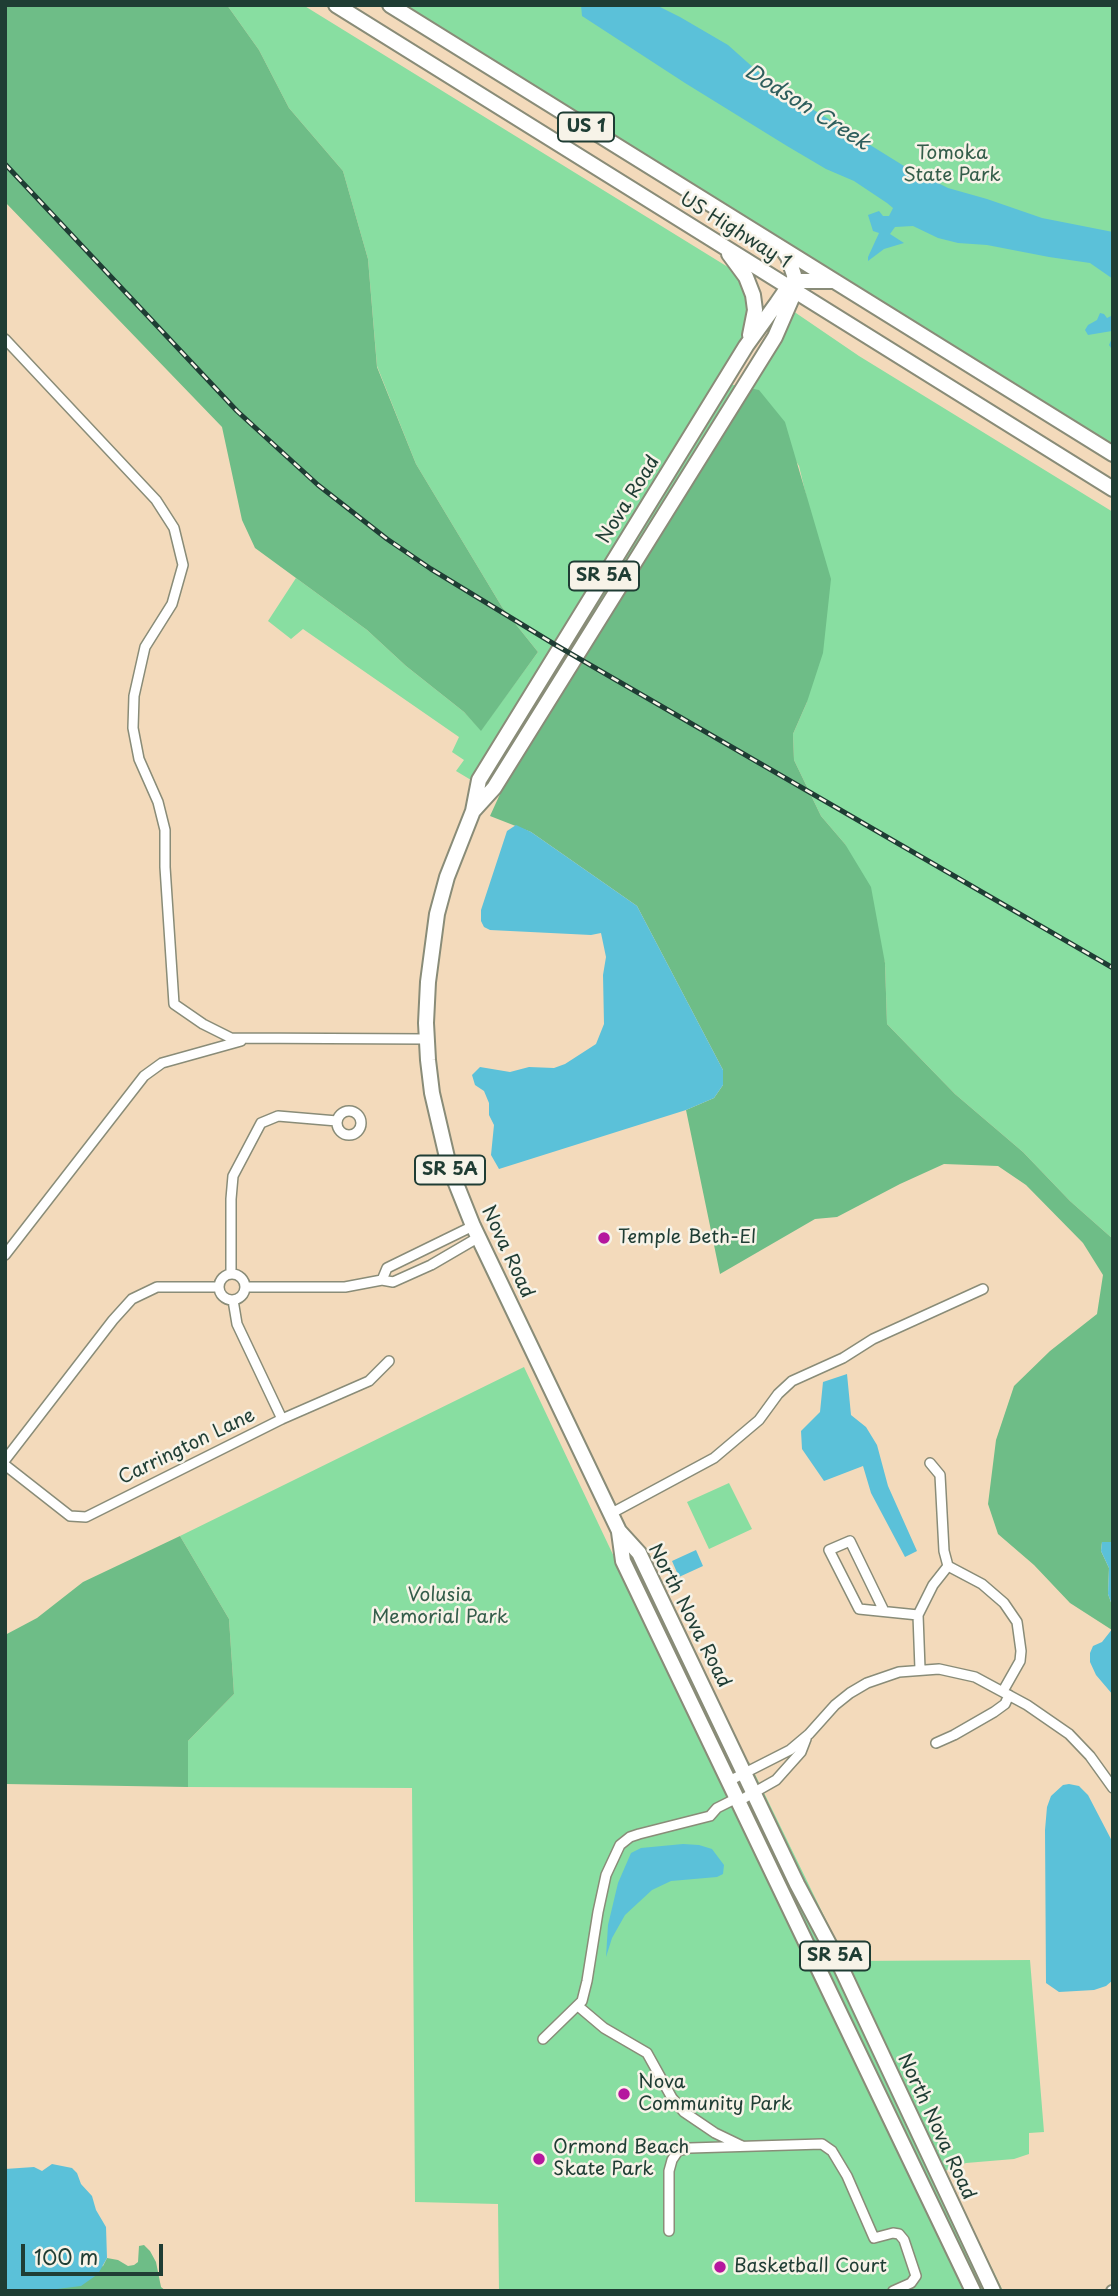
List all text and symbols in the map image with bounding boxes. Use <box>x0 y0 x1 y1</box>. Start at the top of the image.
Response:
water label: Dodson Creek <box>740 60 874 156</box>
road number: US 1 <box>558 112 614 142</box>
park label: Tomoka State Park <box>903 143 1001 187</box>
street label: US Highway 1 <box>675 188 795 274</box>
street label: Nova Road <box>593 452 665 548</box>
road number: SR 5A <box>569 562 639 590</box>
road number: SR 5A <box>415 1156 485 1184</box>
street label: Nova Road <box>476 1202 538 1302</box>
place label: Temple Beth-El <box>618 1227 756 1249</box>
marker: Temple Beth-El <box>596 1230 612 1246</box>
street label: Carrington Lane <box>115 1404 259 1490</box>
street label: North Nova Road <box>643 1540 735 1692</box>
park label: Volusia Memorial Park <box>372 1585 508 1629</box>
road number: SR 5A <box>800 1942 870 1970</box>
street label: North Nova Road <box>892 2050 980 2204</box>
place label: Nova Community Park <box>638 2072 792 2116</box>
marker: Nova Community Park <box>616 2086 632 2102</box>
place label: Ormond Beach Skate Park <box>553 2137 689 2181</box>
marker: Ormond Beach Skate Park <box>531 2151 547 2167</box>
scale bar <box>24 2230 166 2274</box>
text: 100 m <box>34 2240 98 2272</box>
place label: Basketball Court <box>734 2256 887 2278</box>
marker: Basketball Court <box>712 2259 728 2275</box>

